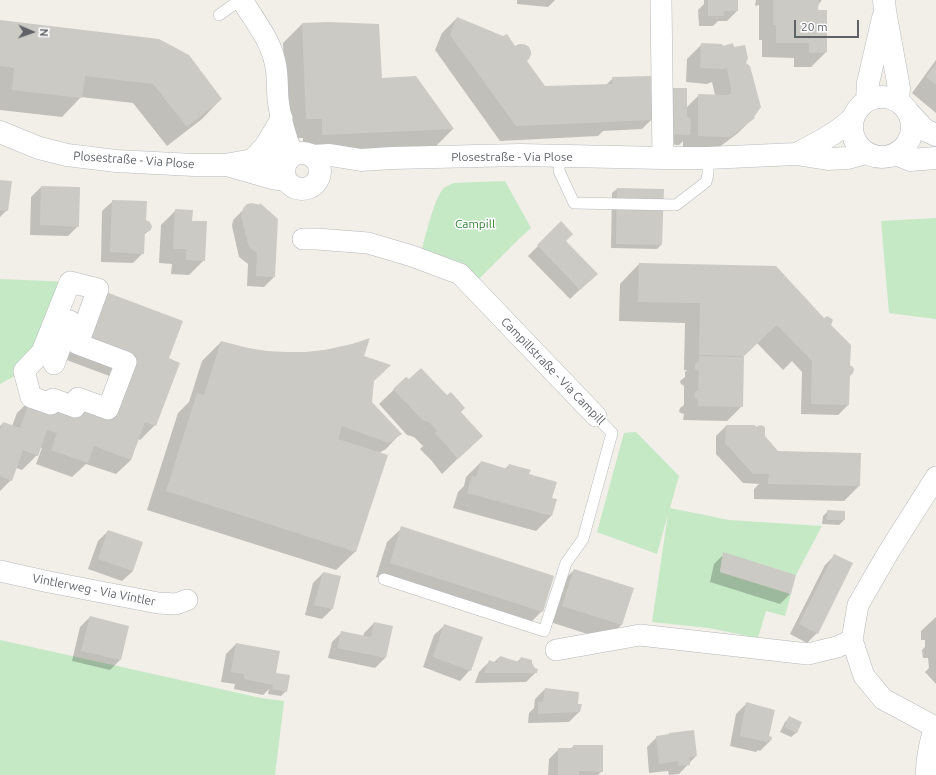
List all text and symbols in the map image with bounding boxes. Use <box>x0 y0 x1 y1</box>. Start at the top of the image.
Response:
north arrow <box>12 12 52 52</box>
scale bar <box>796 12 861 38</box>
text: 20 m <box>801 20 828 33</box>
text: N <box>38 28 50 37</box>
street label: Plosestraße - Via Plose <box>73 149 195 171</box>
street label: Plosestraße - Via Plose <box>451 150 573 164</box>
park label: Campill <box>455 217 495 231</box>
street label: Campillstraße - Via Campill <box>498 314 608 428</box>
street label: Vintlerweg - Via Vintler <box>31 571 157 609</box>

